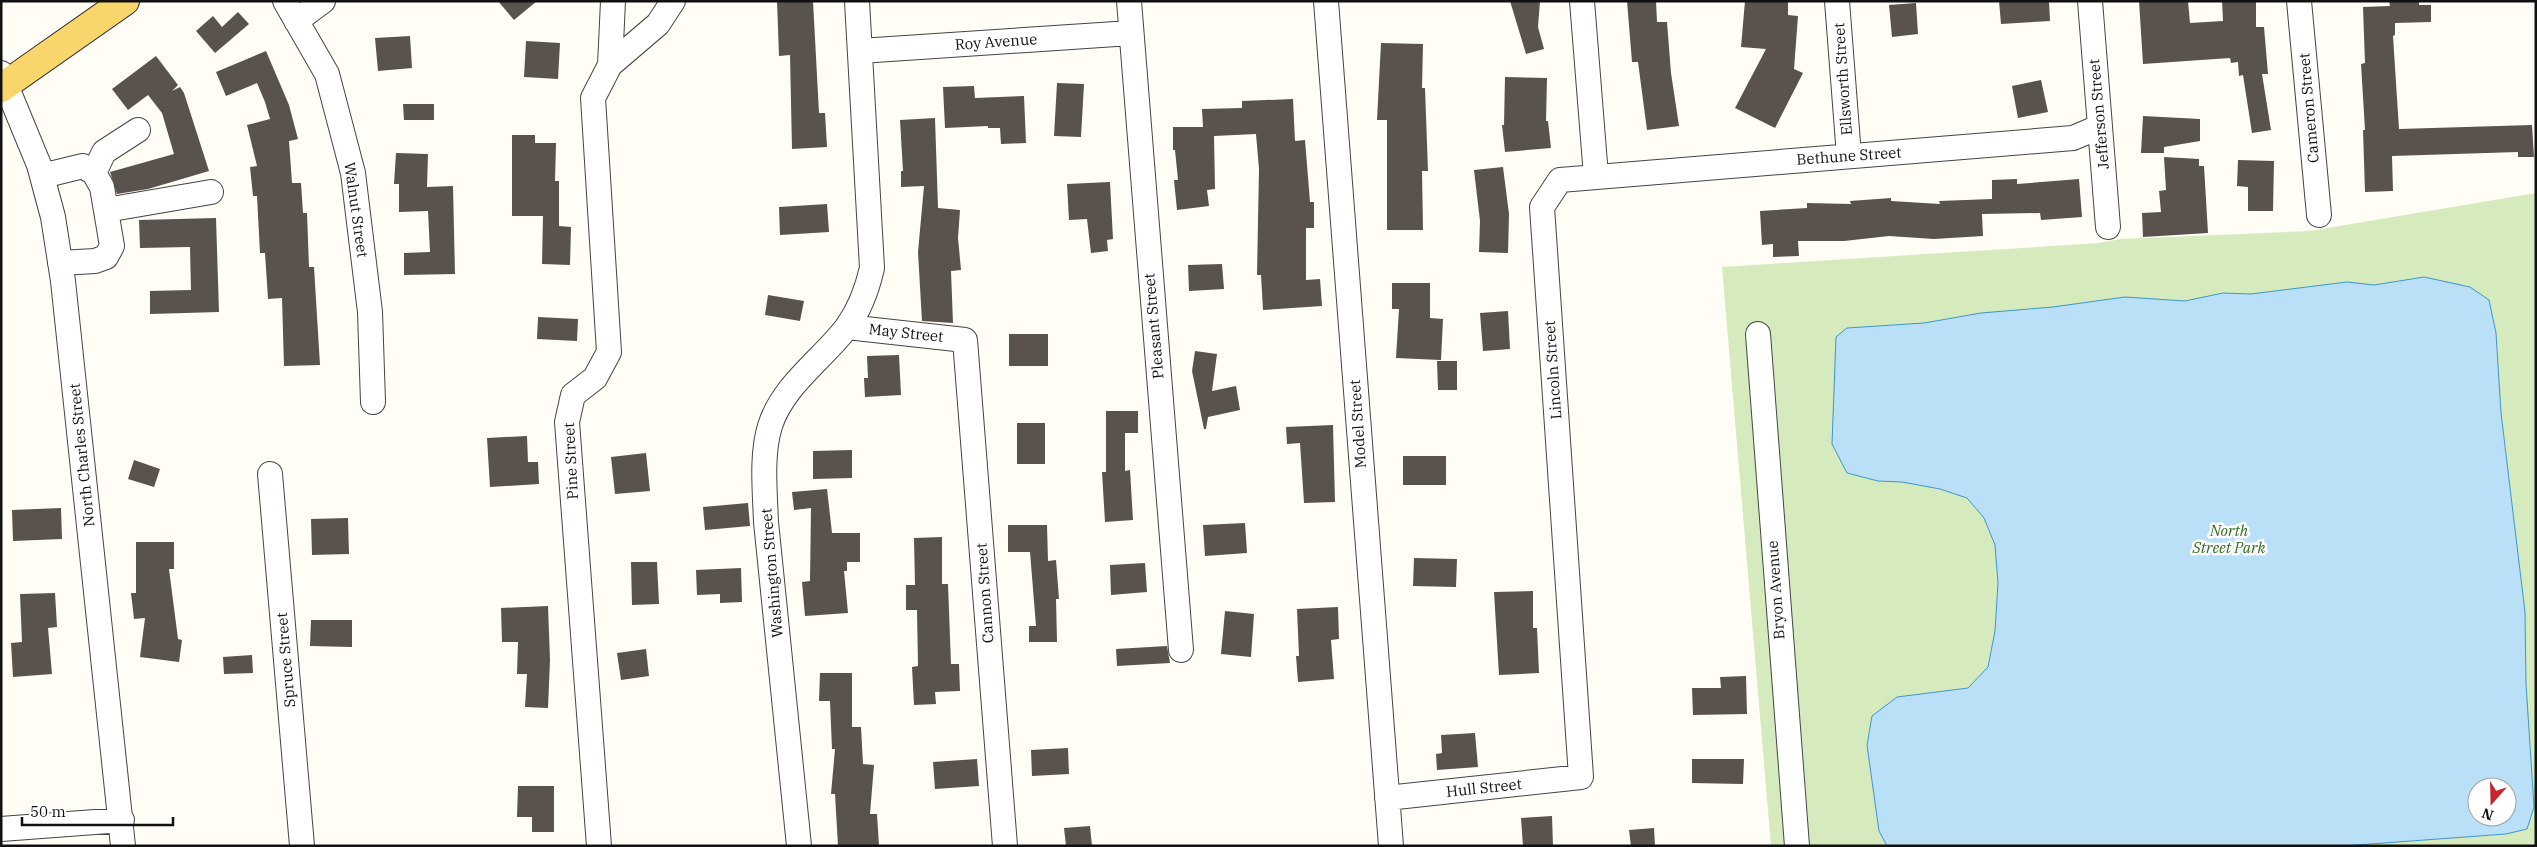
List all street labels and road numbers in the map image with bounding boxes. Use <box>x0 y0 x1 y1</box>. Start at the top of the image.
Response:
street label: Ellsworth Street <box>1829 22 1856 136</box>
street label: Roy Avenue <box>954 29 1038 54</box>
street label: Cameron Street <box>2294 52 2323 164</box>
street label: Jefferson Street <box>2084 58 2113 170</box>
street label: Bethune Street <box>1796 142 1902 169</box>
street label: Walnut Street <box>340 161 373 259</box>
street label: Pleasant Street <box>1139 272 1168 380</box>
street label: May Street <box>868 319 944 346</box>
street label: Lincoln Street <box>1540 320 1565 420</box>
street label: Model Street <box>1345 379 1370 469</box>
street label: North Charles Street <box>65 382 98 528</box>
street label: Pine Street <box>559 422 582 500</box>
street label: Washington Street <box>756 508 787 639</box>
street label: Bryon Avenue <box>1763 540 1788 640</box>
street label: Cannon Street <box>972 542 997 644</box>
street label: Spruce Street <box>272 612 299 708</box>
street label: Hull Street <box>1445 774 1523 801</box>

